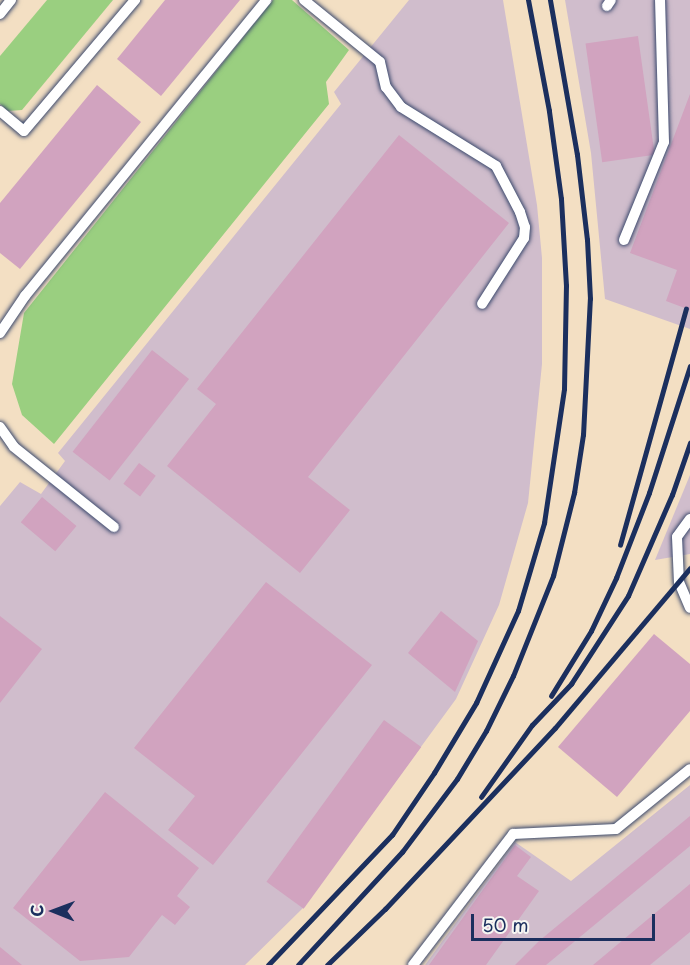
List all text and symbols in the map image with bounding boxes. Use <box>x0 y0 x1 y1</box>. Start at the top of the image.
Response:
north arrow <box>24 881 84 941</box>
scale bar <box>474 902 658 940</box>
text: С <box>24 904 48 917</box>
text: 50 m <box>482 911 529 938</box>

